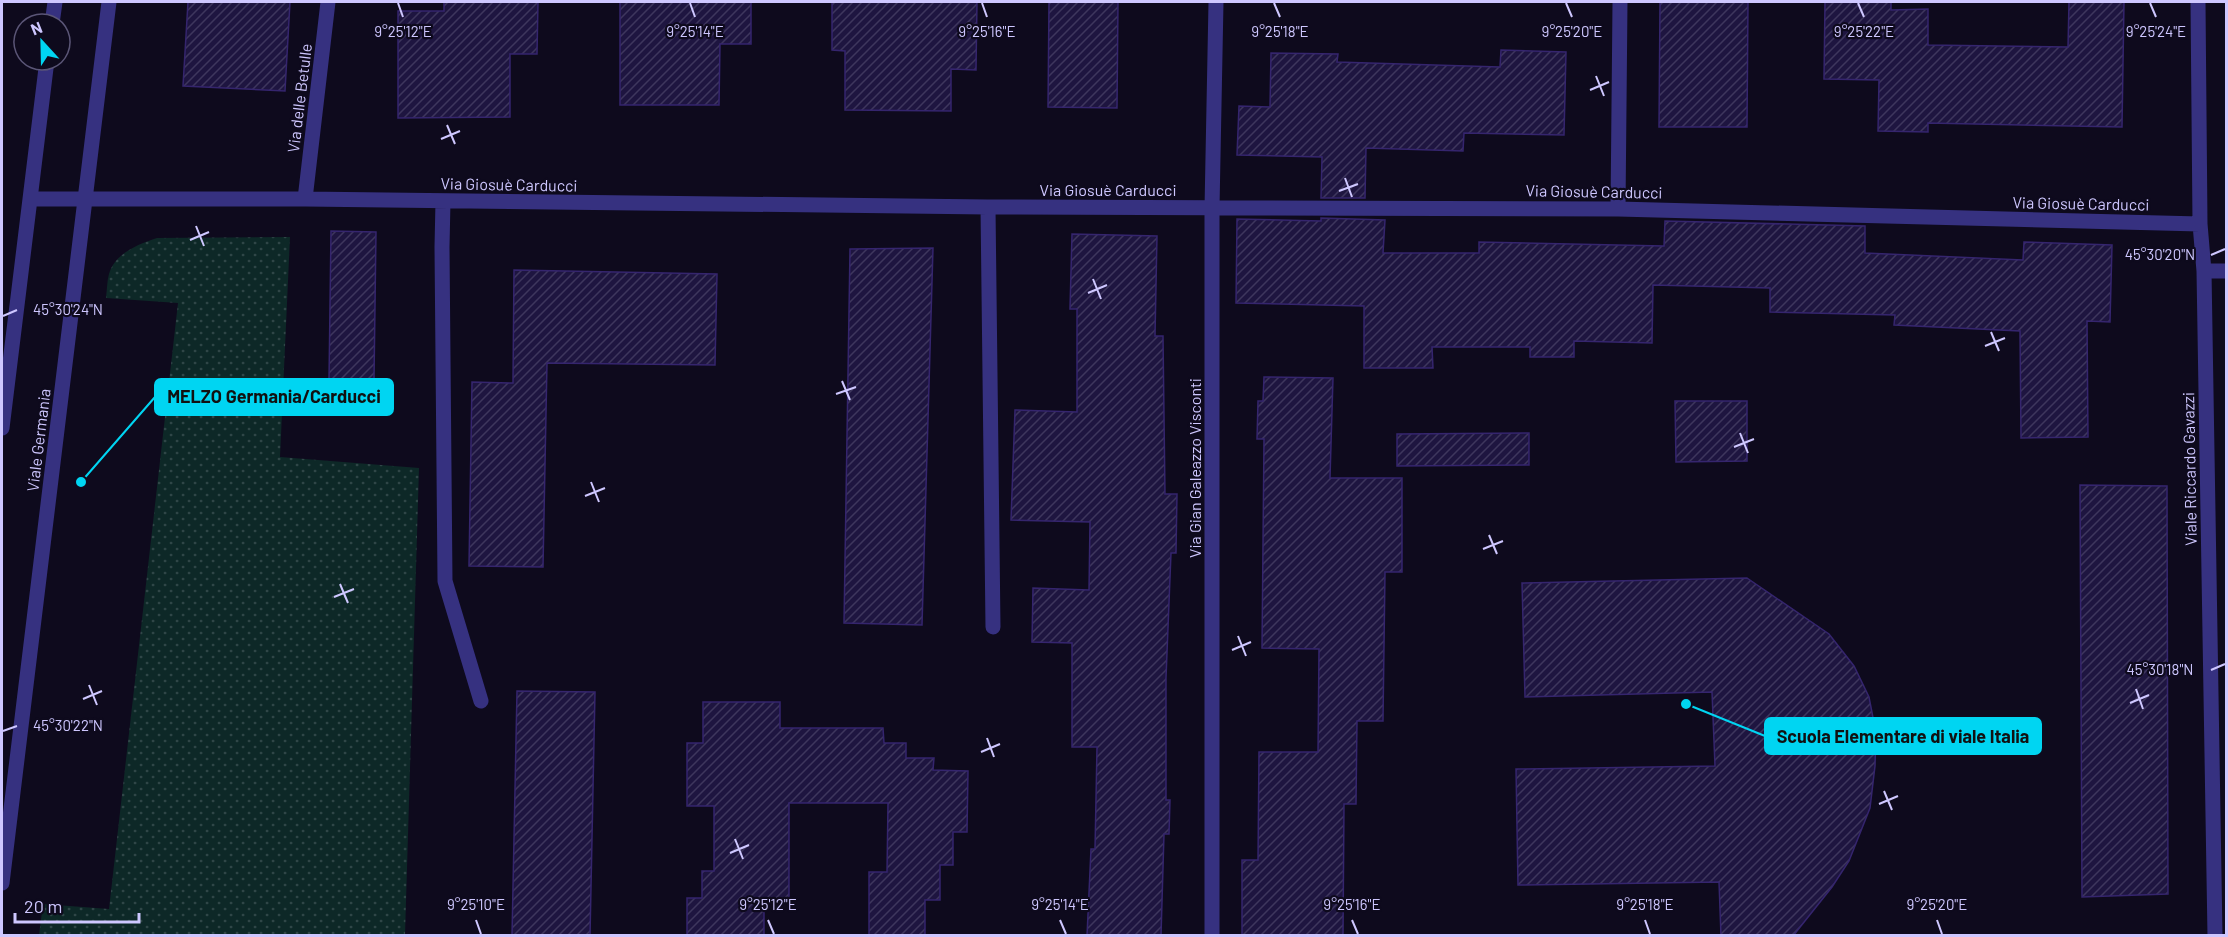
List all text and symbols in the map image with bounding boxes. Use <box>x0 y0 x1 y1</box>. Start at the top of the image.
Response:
north arrow <box>12 12 72 72</box>
text: N <box>28 17 45 38</box>
text: 9°25'12"E <box>374 22 432 40</box>
text: 9°25'14"E <box>666 22 724 40</box>
text: 9°25'16"E <box>958 22 1016 40</box>
text: 9°25'18"E <box>1251 22 1309 40</box>
text: 9°25'20"E <box>1542 22 1602 40</box>
text: 9°25'22"E <box>1834 22 1894 40</box>
text: 9°25'24"E <box>2126 22 2186 40</box>
street label: Via delle Betulle <box>283 42 315 154</box>
street label: Via Giosuè Carducci <box>440 173 578 195</box>
street label: Via Giosuè Carducci <box>1040 180 1177 199</box>
street label: Via Giosuè Carducci <box>1525 180 1663 202</box>
street label: Via Giosuè Carducci <box>2012 192 2150 214</box>
text: 45°30'20"N <box>2125 245 2195 263</box>
text: 45°30'24"N <box>33 300 103 318</box>
street label: Via Gian Galeazzo Visconti <box>1185 378 1204 558</box>
callout: MELZO Germania/Carducci <box>155 379 393 415</box>
text: MELZO Germania/Carducci <box>167 385 381 407</box>
street label: Viale Germania <box>22 387 54 493</box>
street label: Viale Riccardo Gavazzi <box>2178 392 2200 546</box>
text: 45°30'18"N <box>2126 660 2194 678</box>
text: 45°30'22"N <box>33 716 103 734</box>
callout: Scuola Elementare di viale Italia <box>1765 718 2041 754</box>
text: Scuola Elementare di viale Italia <box>1777 725 2029 747</box>
scale bar <box>15 886 140 924</box>
text: 20 m <box>24 895 62 917</box>
text: 9°25'10"E <box>447 895 505 913</box>
text: 9°25'12"E <box>739 895 797 913</box>
text: 9°25'14"E <box>1031 895 1089 913</box>
text: 9°25'16"E <box>1323 895 1381 913</box>
text: 9°25'18"E <box>1616 895 1674 913</box>
text: 9°25'20"E <box>1907 895 1967 913</box>

